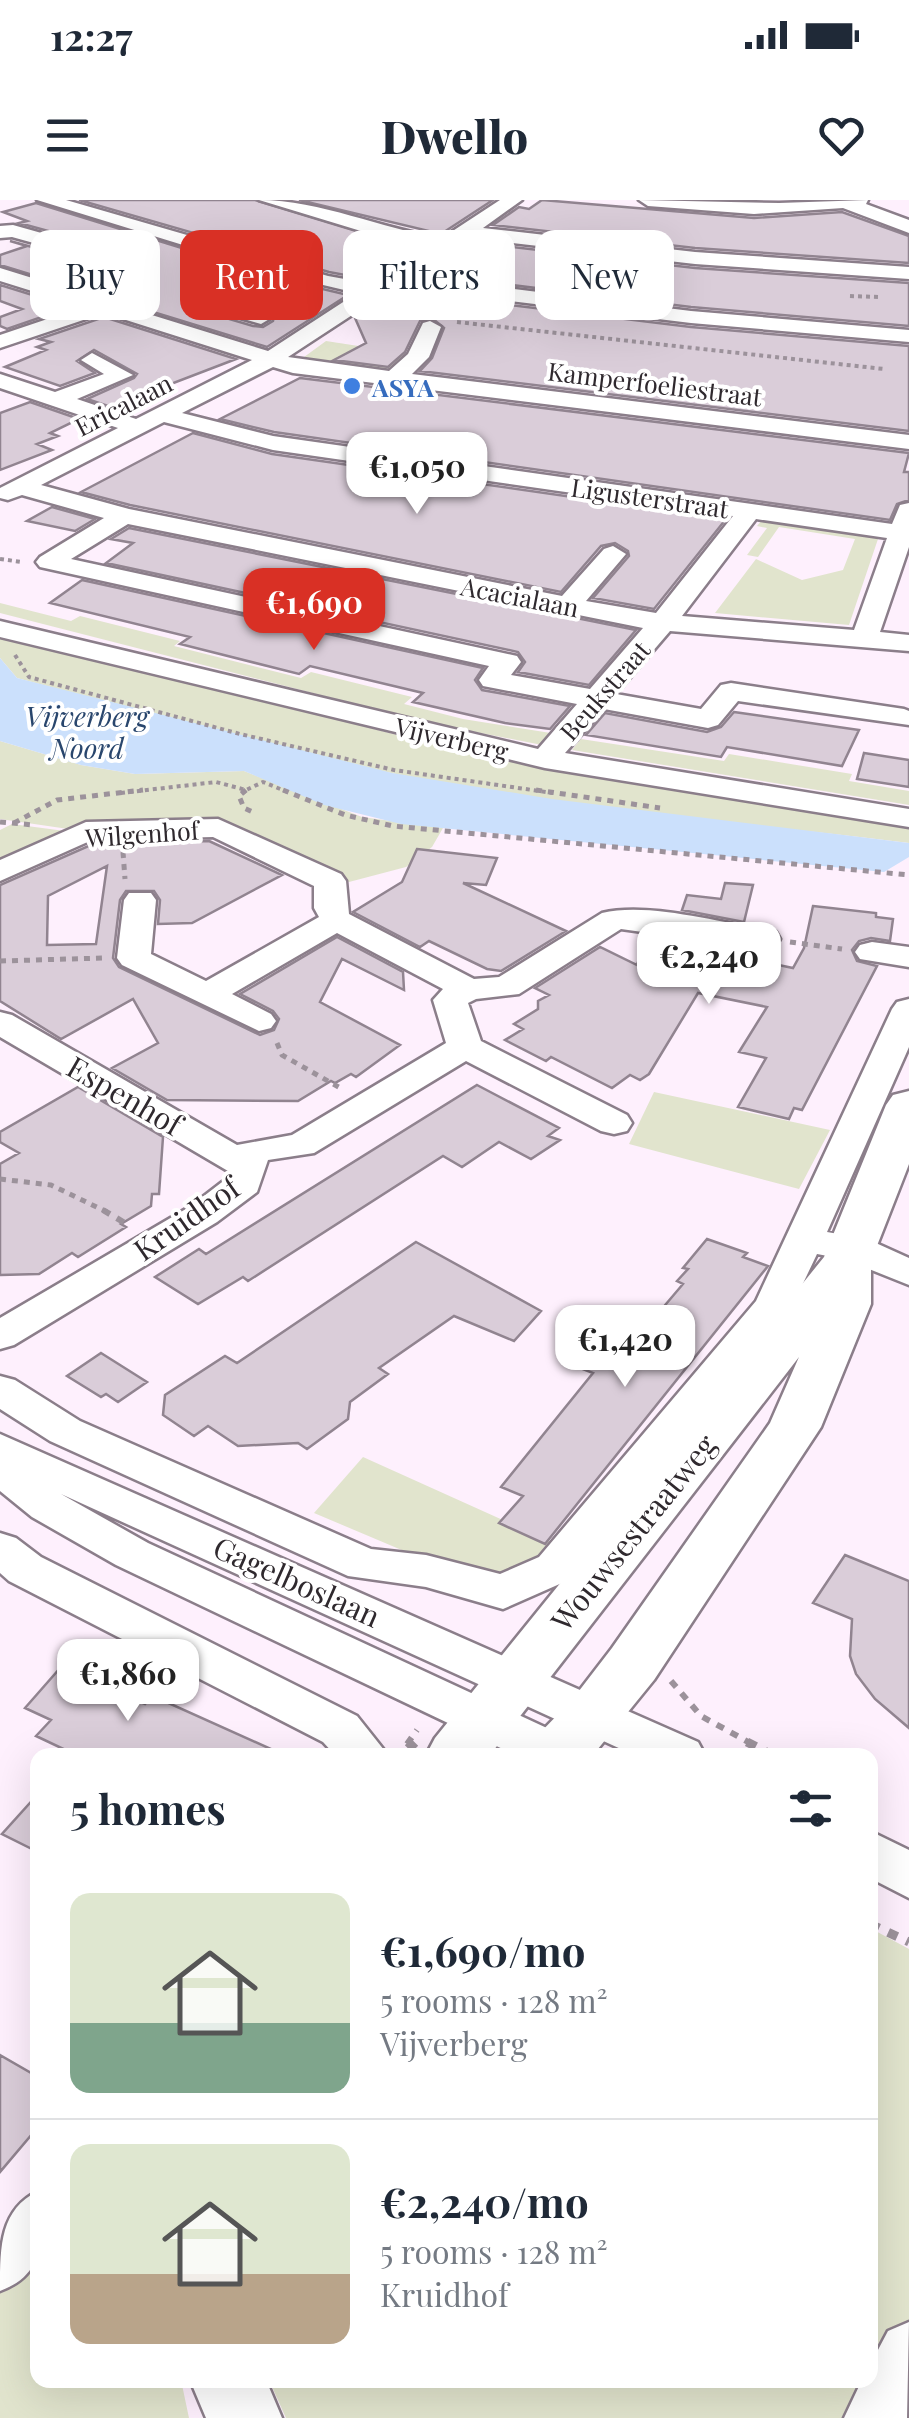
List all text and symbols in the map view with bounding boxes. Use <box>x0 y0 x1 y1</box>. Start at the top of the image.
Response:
text: 12:27 <box>50 10 133 61</box>
text: Dwello <box>381 105 528 165</box>
icon: menu <box>40 108 95 163</box>
icon: heart <box>814 108 869 163</box>
chip: Buy <box>30 230 160 320</box>
chip: Rent <box>180 230 323 320</box>
chip: Filters <box>343 230 515 320</box>
chip: New <box>535 230 674 320</box>
street label: Kamperfoeliestraat <box>546 353 765 413</box>
street label: Ericalaan <box>69 365 177 443</box>
place label: ASYA <box>371 370 434 403</box>
marker: ASYA <box>341 375 363 397</box>
pin: €1,050 <box>336 432 498 517</box>
text: €1,050 <box>368 443 466 486</box>
street label: Ligusterstraat <box>569 470 732 525</box>
pin: €1,690 <box>233 568 395 653</box>
street label: Acacialaan <box>457 568 582 624</box>
text: €1,690 <box>265 579 363 622</box>
street label: Beukstraat <box>552 632 657 747</box>
water label: Vijverberg Noord <box>25 697 151 766</box>
street label: Vijverberg <box>391 709 513 767</box>
street label: Wilgenhof <box>83 812 202 853</box>
pin: €2,240 <box>628 922 790 1007</box>
text: €2,240 <box>659 933 759 976</box>
street label: Espenhof <box>60 1046 191 1145</box>
street label: Kruidhof <box>125 1166 249 1269</box>
pin: €1,420 <box>544 1305 706 1390</box>
text: €1,420 <box>577 1316 673 1359</box>
street label: Wouwsestraatweg <box>541 1425 725 1639</box>
street label: Gagelboslaan <box>207 1526 387 1636</box>
pin: €1,860 <box>47 1639 209 1724</box>
text: €1,860 <box>79 1650 177 1693</box>
text: 5 homes <box>70 1780 226 1836</box>
icon: filters <box>783 1781 838 1836</box>
text: €1,690/mo <box>380 1922 585 1978</box>
icon: home <box>150 1933 270 2053</box>
text: 5 rooms · 128 m² <box>380 1978 608 2021</box>
text: Vijverberg <box>380 2021 528 2064</box>
text: €2,240/mo <box>380 2173 589 2229</box>
icon: home <box>150 2184 270 2304</box>
text: 5 rooms · 128 m² <box>380 2229 608 2272</box>
text: Kruidhof <box>380 2272 509 2315</box>

